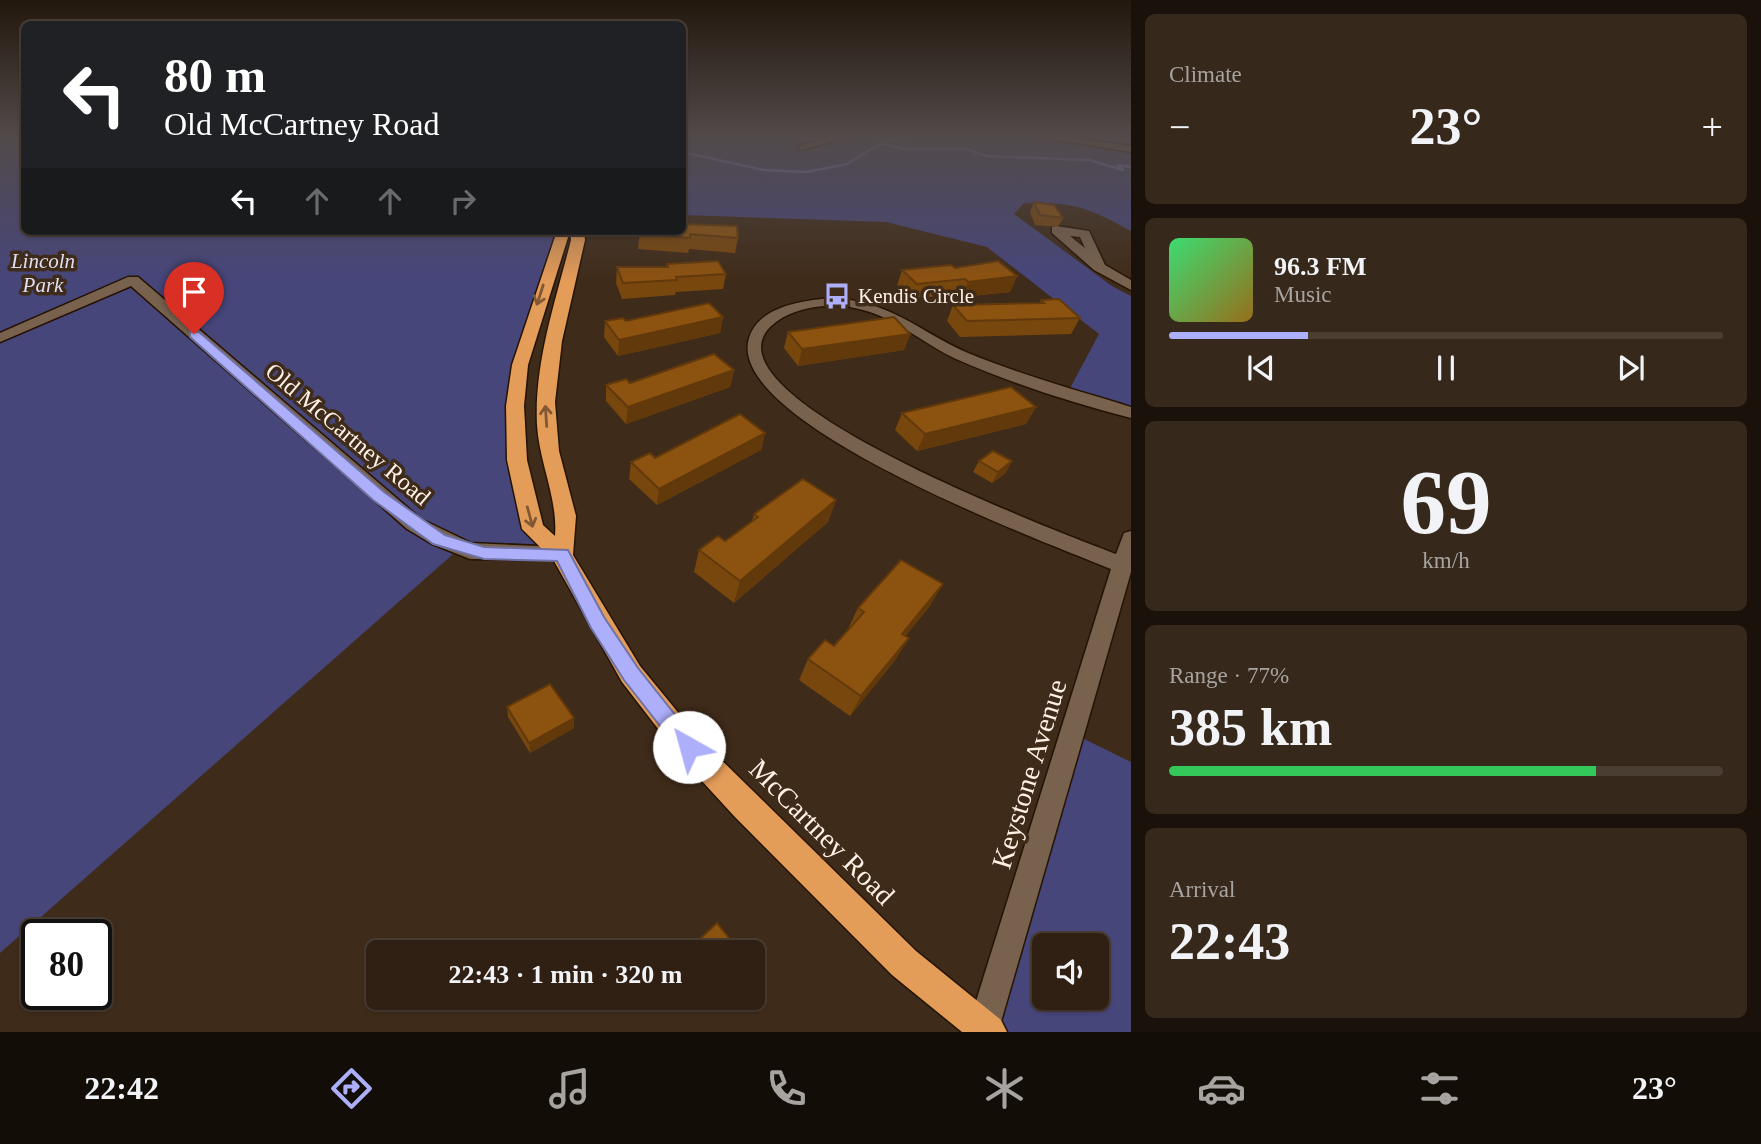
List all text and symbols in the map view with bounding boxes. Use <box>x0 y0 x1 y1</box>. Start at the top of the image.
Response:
text: 80 m <box>164 48 266 103</box>
icon: left <box>49 49 140 140</box>
text: Climate <box>1169 62 1242 87</box>
text: 23° <box>1410 98 1482 155</box>
text: Old McCartney Road <box>164 106 440 142</box>
text: − <box>1169 106 1190 148</box>
text: + <box>1702 106 1723 148</box>
icon: left <box>225 182 263 220</box>
icon: ahead <box>298 182 336 220</box>
icon: ahead <box>371 182 409 220</box>
icon: right <box>444 182 482 220</box>
park label: Lincoln Park <box>10 249 75 297</box>
text: 96.3 FM <box>1274 252 1366 281</box>
pin <box>164 262 224 334</box>
icon: arrive <box>175 273 213 311</box>
bus stop icon: Kendis Circle <box>822 281 852 311</box>
text: Music <box>1274 282 1332 307</box>
one-way arrow <box>533 283 546 305</box>
place label: Kendis Circle <box>858 284 974 308</box>
icon: previous <box>1242 349 1280 387</box>
icon: pause <box>1427 349 1465 387</box>
icon: next <box>1612 349 1650 387</box>
street label: Old McCartney Road <box>261 358 435 510</box>
one-way arrow <box>539 405 552 428</box>
text: 69 <box>1401 452 1492 553</box>
one-way arrow <box>524 505 537 528</box>
text: km/h <box>1422 548 1470 573</box>
text: Range · 77% <box>1169 663 1289 688</box>
street label: Keystone Avenue <box>985 676 1073 872</box>
text: 385 km <box>1169 699 1332 756</box>
position arrow <box>652 710 726 784</box>
street label: McCartney Road <box>743 753 901 911</box>
text: Arrival <box>1169 877 1235 902</box>
text: 22:43 <box>1169 913 1290 970</box>
speed limit sign: 80 <box>21 919 112 1010</box>
map controls <box>1032 933 1109 1010</box>
button: sound <box>1032 933 1109 1010</box>
text: 22:43 · 1 min · 320 m <box>449 960 683 989</box>
icon: directions <box>327 1064 376 1113</box>
icon: music <box>545 1064 594 1113</box>
icon: phone <box>762 1064 811 1113</box>
icon: climate <box>980 1064 1029 1113</box>
icon: car <box>1197 1064 1246 1113</box>
icon: filters <box>1415 1064 1464 1113</box>
text: 22:42 <box>84 1070 159 1106</box>
text: 23° <box>1632 1070 1677 1106</box>

